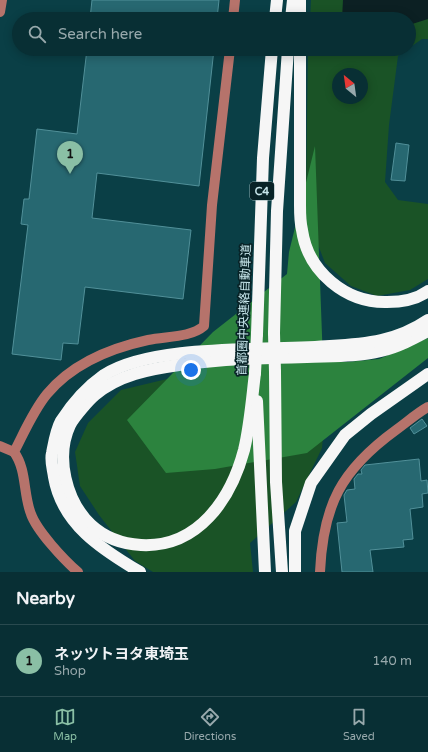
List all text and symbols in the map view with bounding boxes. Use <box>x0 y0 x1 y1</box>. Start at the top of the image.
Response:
search box <box>12 12 416 56</box>
icon: search <box>26 23 48 45</box>
text: Search here <box>58 25 142 43</box>
north arrow <box>332 68 368 104</box>
pin: 1 <box>57 141 83 174</box>
road number: C4 <box>250 182 274 200</box>
street label: 首都圏中央連絡自動車道 <box>235 244 253 376</box>
your location <box>181 360 201 380</box>
text: Nearby <box>16 588 75 609</box>
text: ネッツトヨタ東埼玉 <box>54 645 189 663</box>
text: 1 <box>25 653 33 669</box>
text: 140 m <box>372 653 412 669</box>
text: Shop <box>54 663 86 679</box>
tab: Map <box>53 706 77 743</box>
tab: Directions <box>184 706 236 743</box>
tab: Saved <box>343 706 375 743</box>

